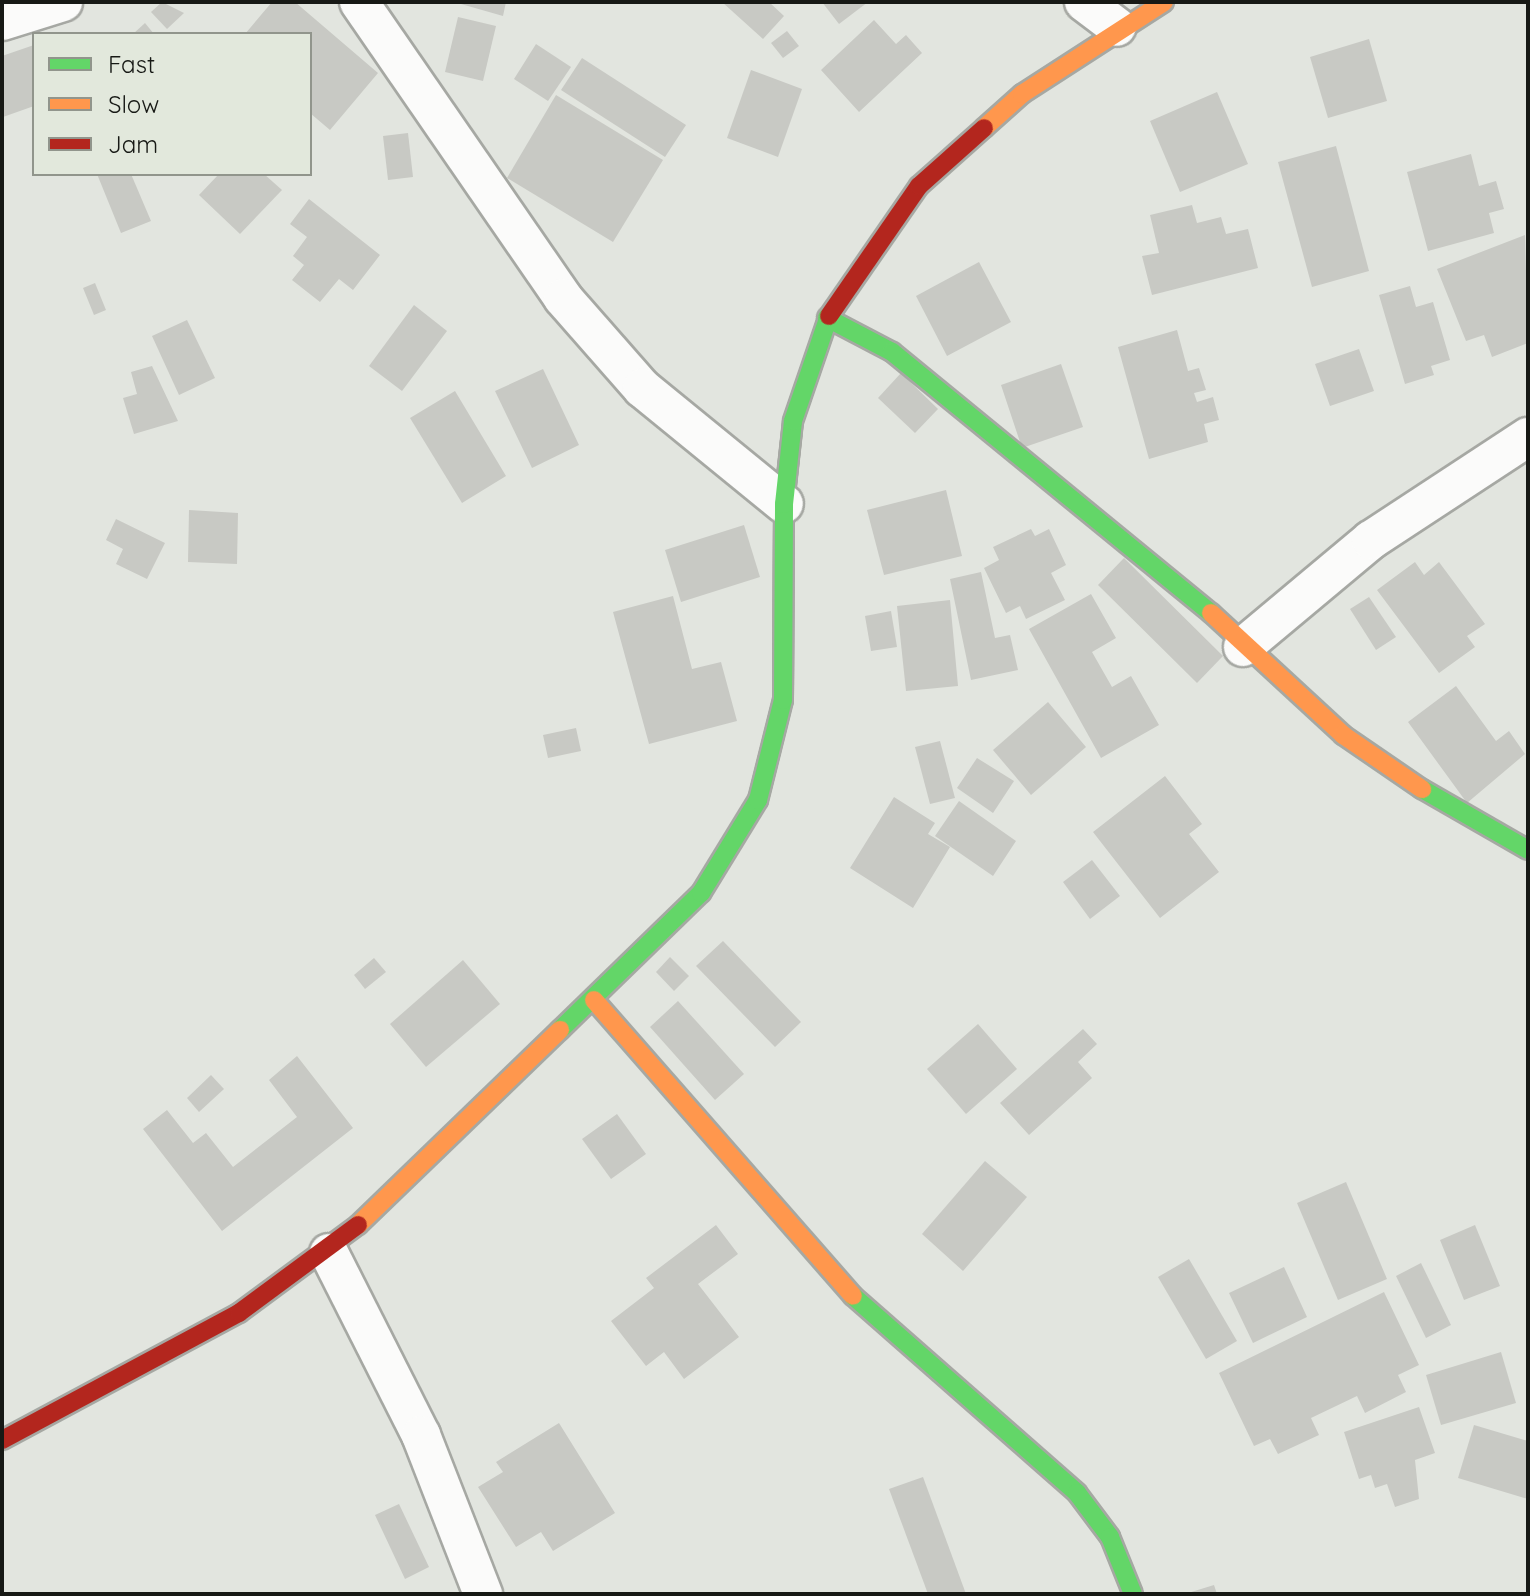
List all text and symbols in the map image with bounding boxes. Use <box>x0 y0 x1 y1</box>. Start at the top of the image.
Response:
legend <box>32 32 312 176</box>
text: Fast <box>108 49 155 79</box>
text: Slow <box>108 89 159 119</box>
text: Jam <box>108 129 158 159</box>

